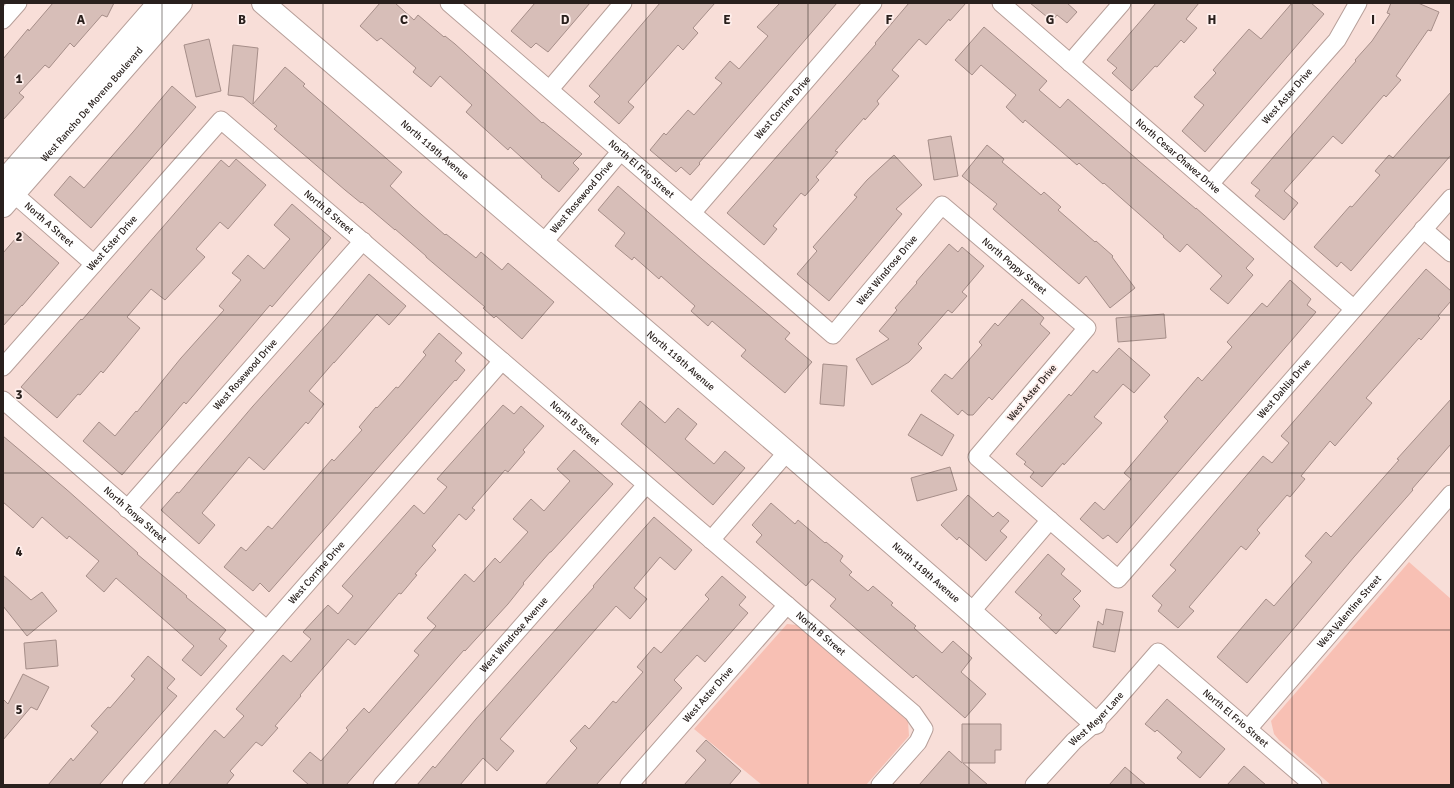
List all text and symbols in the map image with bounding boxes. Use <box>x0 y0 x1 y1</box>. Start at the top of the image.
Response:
text: A <box>77 12 86 28</box>
text: B <box>238 12 246 28</box>
text: C <box>400 12 408 28</box>
text: D <box>561 12 570 28</box>
text: E <box>723 12 731 28</box>
text: F <box>886 12 893 28</box>
text: G <box>1046 12 1054 28</box>
text: H <box>1208 12 1216 28</box>
text: I <box>1371 12 1375 28</box>
street label: West Rancho De Moreno Boulevard <box>38 45 146 164</box>
street label: West Aster Drive <box>1260 66 1315 127</box>
text: 1 <box>15 71 23 87</box>
street label: West Corrine Drive <box>752 74 813 142</box>
street label: North Cesar Chavez Drive <box>1133 116 1223 196</box>
street label: North 119th Avenue <box>398 118 471 183</box>
street label: North El Frio Street <box>606 137 677 201</box>
street label: West Rosewood Drive <box>548 159 616 236</box>
street label: North B Street <box>301 188 356 237</box>
street label: North A Street <box>22 200 76 250</box>
street label: West Ester Drive <box>85 213 140 274</box>
text: 2 <box>15 229 23 245</box>
street label: West Windrose Drive <box>854 233 920 308</box>
street label: North Poppy Street <box>979 235 1049 297</box>
street label: North 119th Avenue <box>644 328 717 393</box>
street label: West Rosewood Drive <box>211 337 280 413</box>
street label: West Dahlia Drive <box>1255 356 1314 421</box>
street label: West Aster Drive <box>1005 362 1059 424</box>
text: 3 <box>15 387 23 403</box>
street label: North B Street <box>547 398 602 448</box>
street label: North Tonya Street <box>101 484 169 546</box>
street label: West Corrine Drive <box>286 539 347 607</box>
street label: North 119th Avenue <box>889 540 962 605</box>
text: 4 <box>15 544 23 560</box>
street label: West Valentine Street <box>1315 573 1384 650</box>
street label: West Windrose Avenue <box>478 595 551 675</box>
street label: North B Street <box>793 609 848 659</box>
street label: West Aster Drive <box>680 664 736 725</box>
street label: North El Frio Street <box>1200 687 1271 750</box>
street label: West Meyer Lane <box>1066 689 1126 748</box>
text: 5 <box>15 702 23 718</box>

